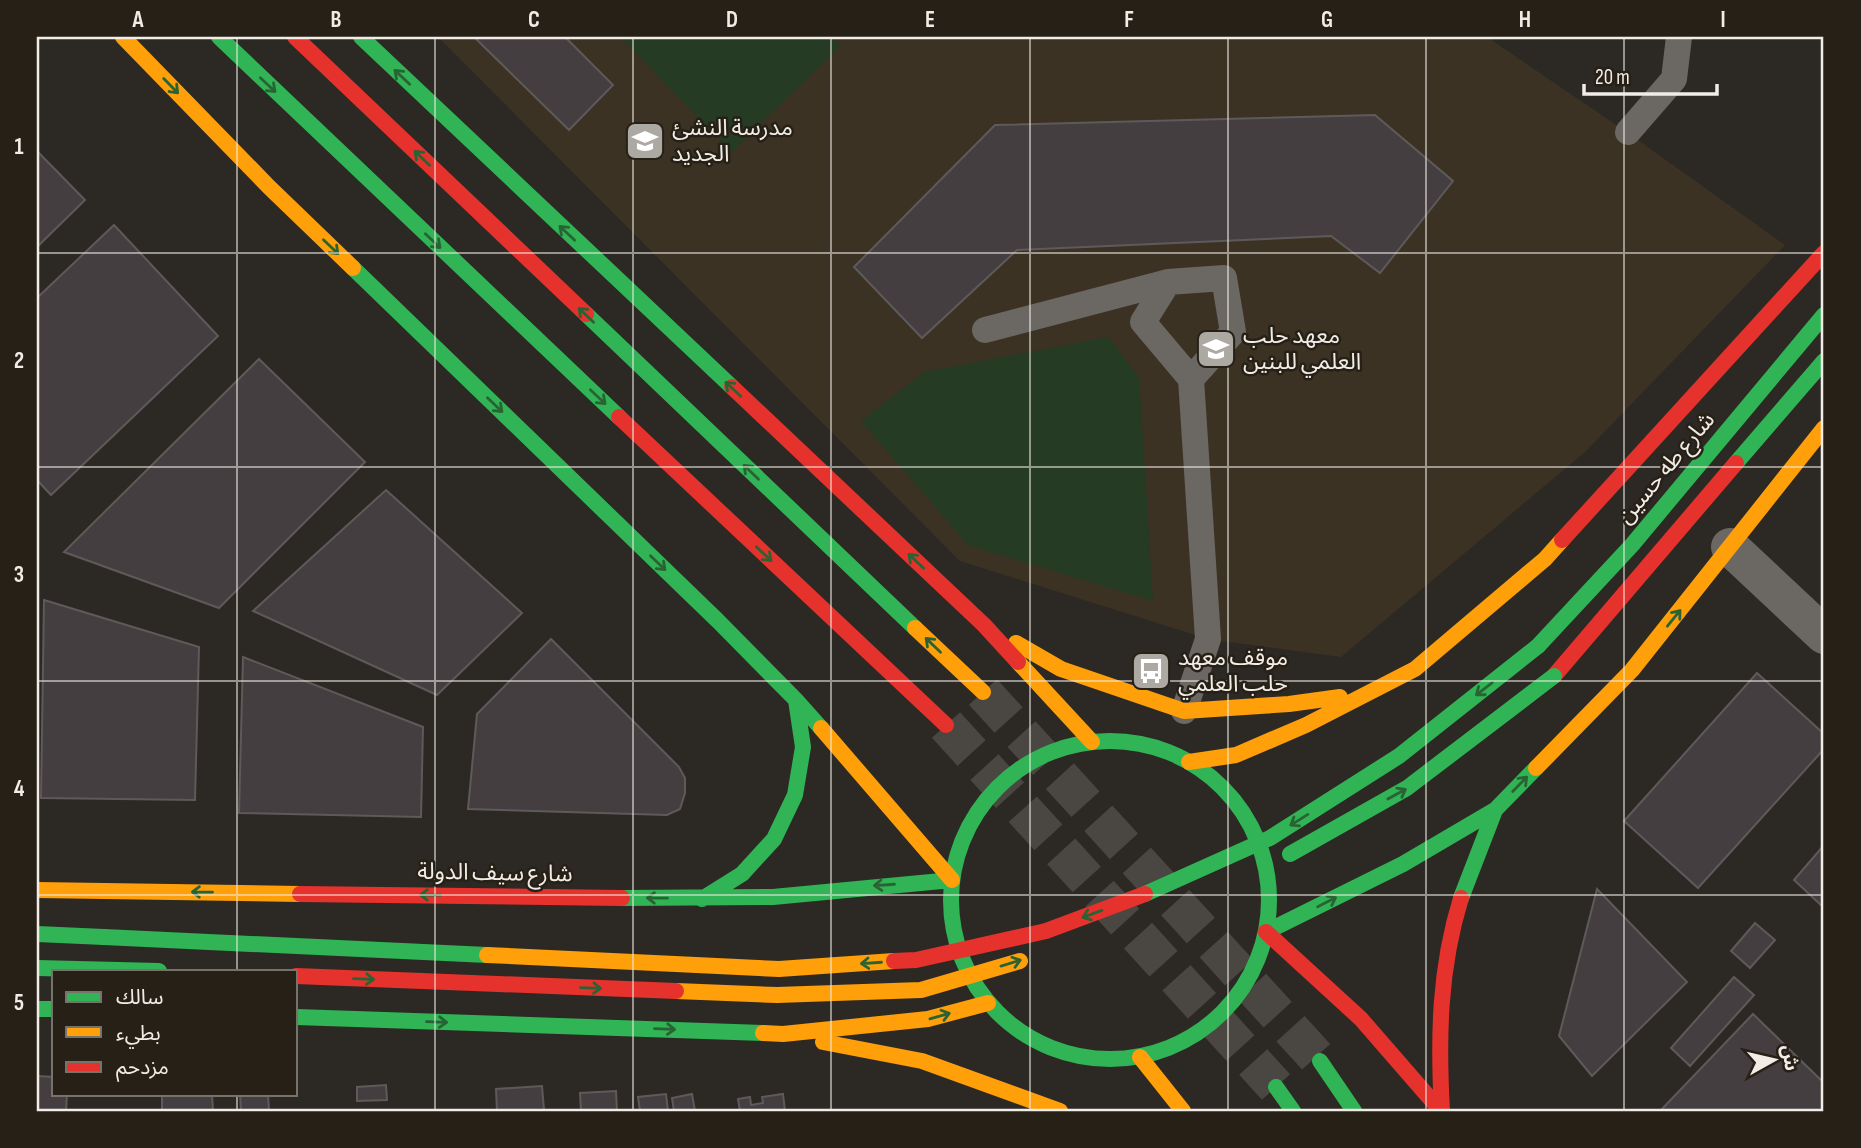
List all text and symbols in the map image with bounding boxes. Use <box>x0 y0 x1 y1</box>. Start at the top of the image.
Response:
text: A <box>132 6 145 34</box>
text: B <box>331 6 342 34</box>
text: C <box>528 6 540 34</box>
text: D <box>726 6 738 34</box>
text: E <box>925 6 935 34</box>
text: F <box>1124 6 1134 34</box>
text: G <box>1321 6 1333 34</box>
text: H <box>1519 6 1531 34</box>
text: I <box>1720 6 1726 34</box>
scale bar <box>1584 52 1717 96</box>
text: 20 m <box>1595 65 1630 90</box>
one-way arrow <box>393 68 410 85</box>
one-way arrow <box>162 77 179 94</box>
one-way arrow <box>259 77 277 93</box>
place label: مدرسة النشئ الجديد <box>672 114 793 168</box>
school or university icon: مدرسة النشئ الجديد <box>624 120 666 162</box>
text: 1 <box>14 133 24 161</box>
one-way arrow <box>413 149 430 166</box>
one-way arrow <box>559 224 576 241</box>
one-way arrow <box>424 233 441 250</box>
one-way arrow <box>323 238 340 255</box>
one-way arrow <box>578 306 595 323</box>
place label: معهد حلب العلمي للبنين <box>1243 322 1361 378</box>
school or university icon: معهد حلب العلمي للبنين <box>1195 328 1237 370</box>
text: 2 <box>14 347 24 375</box>
one-way arrow <box>725 380 742 397</box>
one-way arrow <box>590 389 607 406</box>
one-way arrow <box>486 396 503 413</box>
street label: شارع طه حسين <box>1611 406 1722 531</box>
one-way arrow <box>743 463 760 480</box>
one-way arrow <box>755 545 772 562</box>
one-way arrow <box>908 553 925 570</box>
one-way arrow <box>649 555 666 572</box>
text: 3 <box>14 561 24 589</box>
one-way arrow <box>1667 609 1682 627</box>
one-way arrow <box>925 637 942 654</box>
place label: موقف معهد حلب العلمي <box>1178 644 1288 700</box>
bus stop icon: موقف معهد حلب العلمي <box>1130 650 1172 692</box>
one-way arrow <box>1476 681 1494 696</box>
text: 4 <box>14 775 25 803</box>
one-way arrow <box>1511 776 1528 793</box>
one-way arrow <box>1386 787 1406 801</box>
one-way arrow <box>1289 813 1309 827</box>
street label: شارع سيف الدولة <box>417 858 573 890</box>
one-way arrow <box>873 879 896 892</box>
one-way arrow <box>191 885 214 899</box>
one-way arrow <box>418 888 441 902</box>
one-way arrow <box>646 892 669 905</box>
one-way arrow <box>1316 894 1337 908</box>
one-way arrow <box>1082 909 1104 922</box>
one-way arrow <box>999 956 1021 969</box>
one-way arrow <box>860 957 883 970</box>
legend <box>52 970 298 1096</box>
one-way arrow <box>352 973 375 986</box>
one-way arrow <box>580 981 603 994</box>
text: سالك <box>116 985 163 1010</box>
text: 5 <box>14 989 24 1017</box>
one-way arrow <box>929 1009 951 1022</box>
one-way arrow <box>426 1015 449 1028</box>
text: بطيء <box>116 1021 161 1049</box>
one-way arrow <box>653 1022 676 1035</box>
north arrow <box>1738 1026 1808 1096</box>
text: ش <box>1776 1043 1803 1072</box>
text: مزدحم <box>116 1055 169 1082</box>

